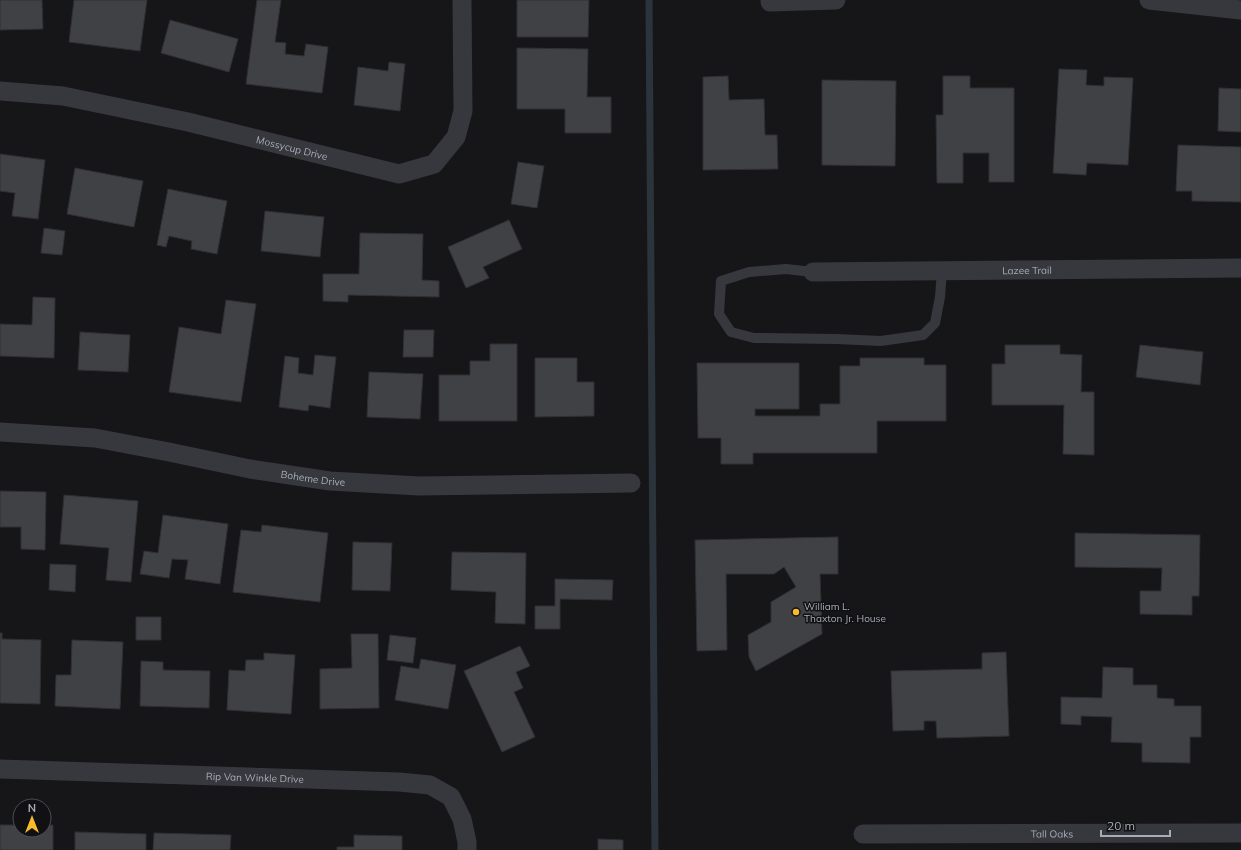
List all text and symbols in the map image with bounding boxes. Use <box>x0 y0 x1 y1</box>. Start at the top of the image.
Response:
street label: Mossycup Drive <box>255 133 329 163</box>
street label: Lazee Trail <box>1002 263 1052 277</box>
street label: Boheme Drive <box>280 467 346 488</box>
place label: William L. Thaxton Jr. House <box>804 600 886 625</box>
marker: William L. Thaxton Jr. House <box>791 607 801 617</box>
street label: Rip Van Winkle Drive <box>206 769 304 785</box>
north arrow <box>12 798 52 838</box>
text: N <box>28 801 36 815</box>
scale bar <box>1101 812 1170 838</box>
text: 20 m <box>1107 818 1135 833</box>
street label: Tall Oaks <box>1031 827 1073 840</box>

